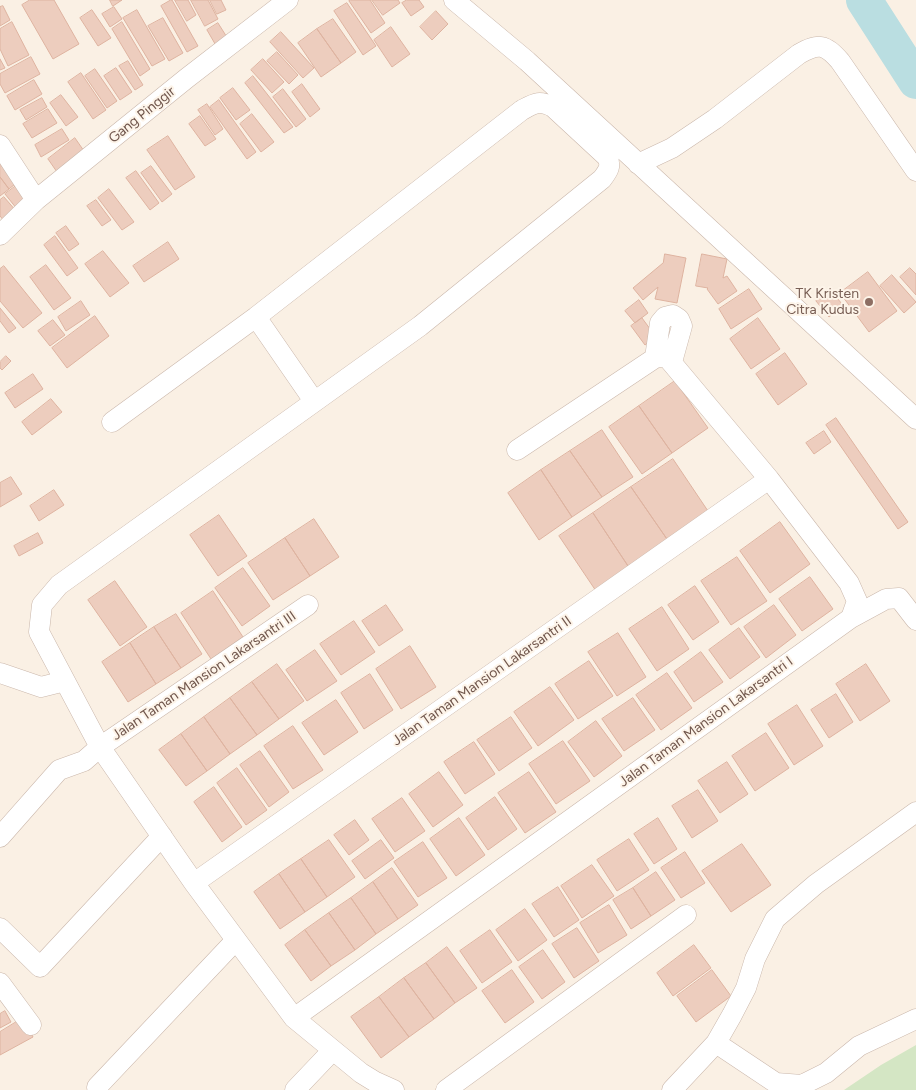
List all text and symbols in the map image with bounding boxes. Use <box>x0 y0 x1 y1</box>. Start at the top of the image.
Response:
street label: Gang Pinggir <box>105 83 179 147</box>
place label: TK Kristen Citra Kudus <box>786 286 859 318</box>
marker: TK Kristen Citra Kudus <box>863 296 875 308</box>
street label: Jalan Taman Mansion Lakarsantri III <box>109 608 299 744</box>
street label: Jalan Taman Mansion Lakarsantri II <box>389 613 575 749</box>
street label: Jalan Taman Mansion Lakarsantri I <box>616 653 796 791</box>

